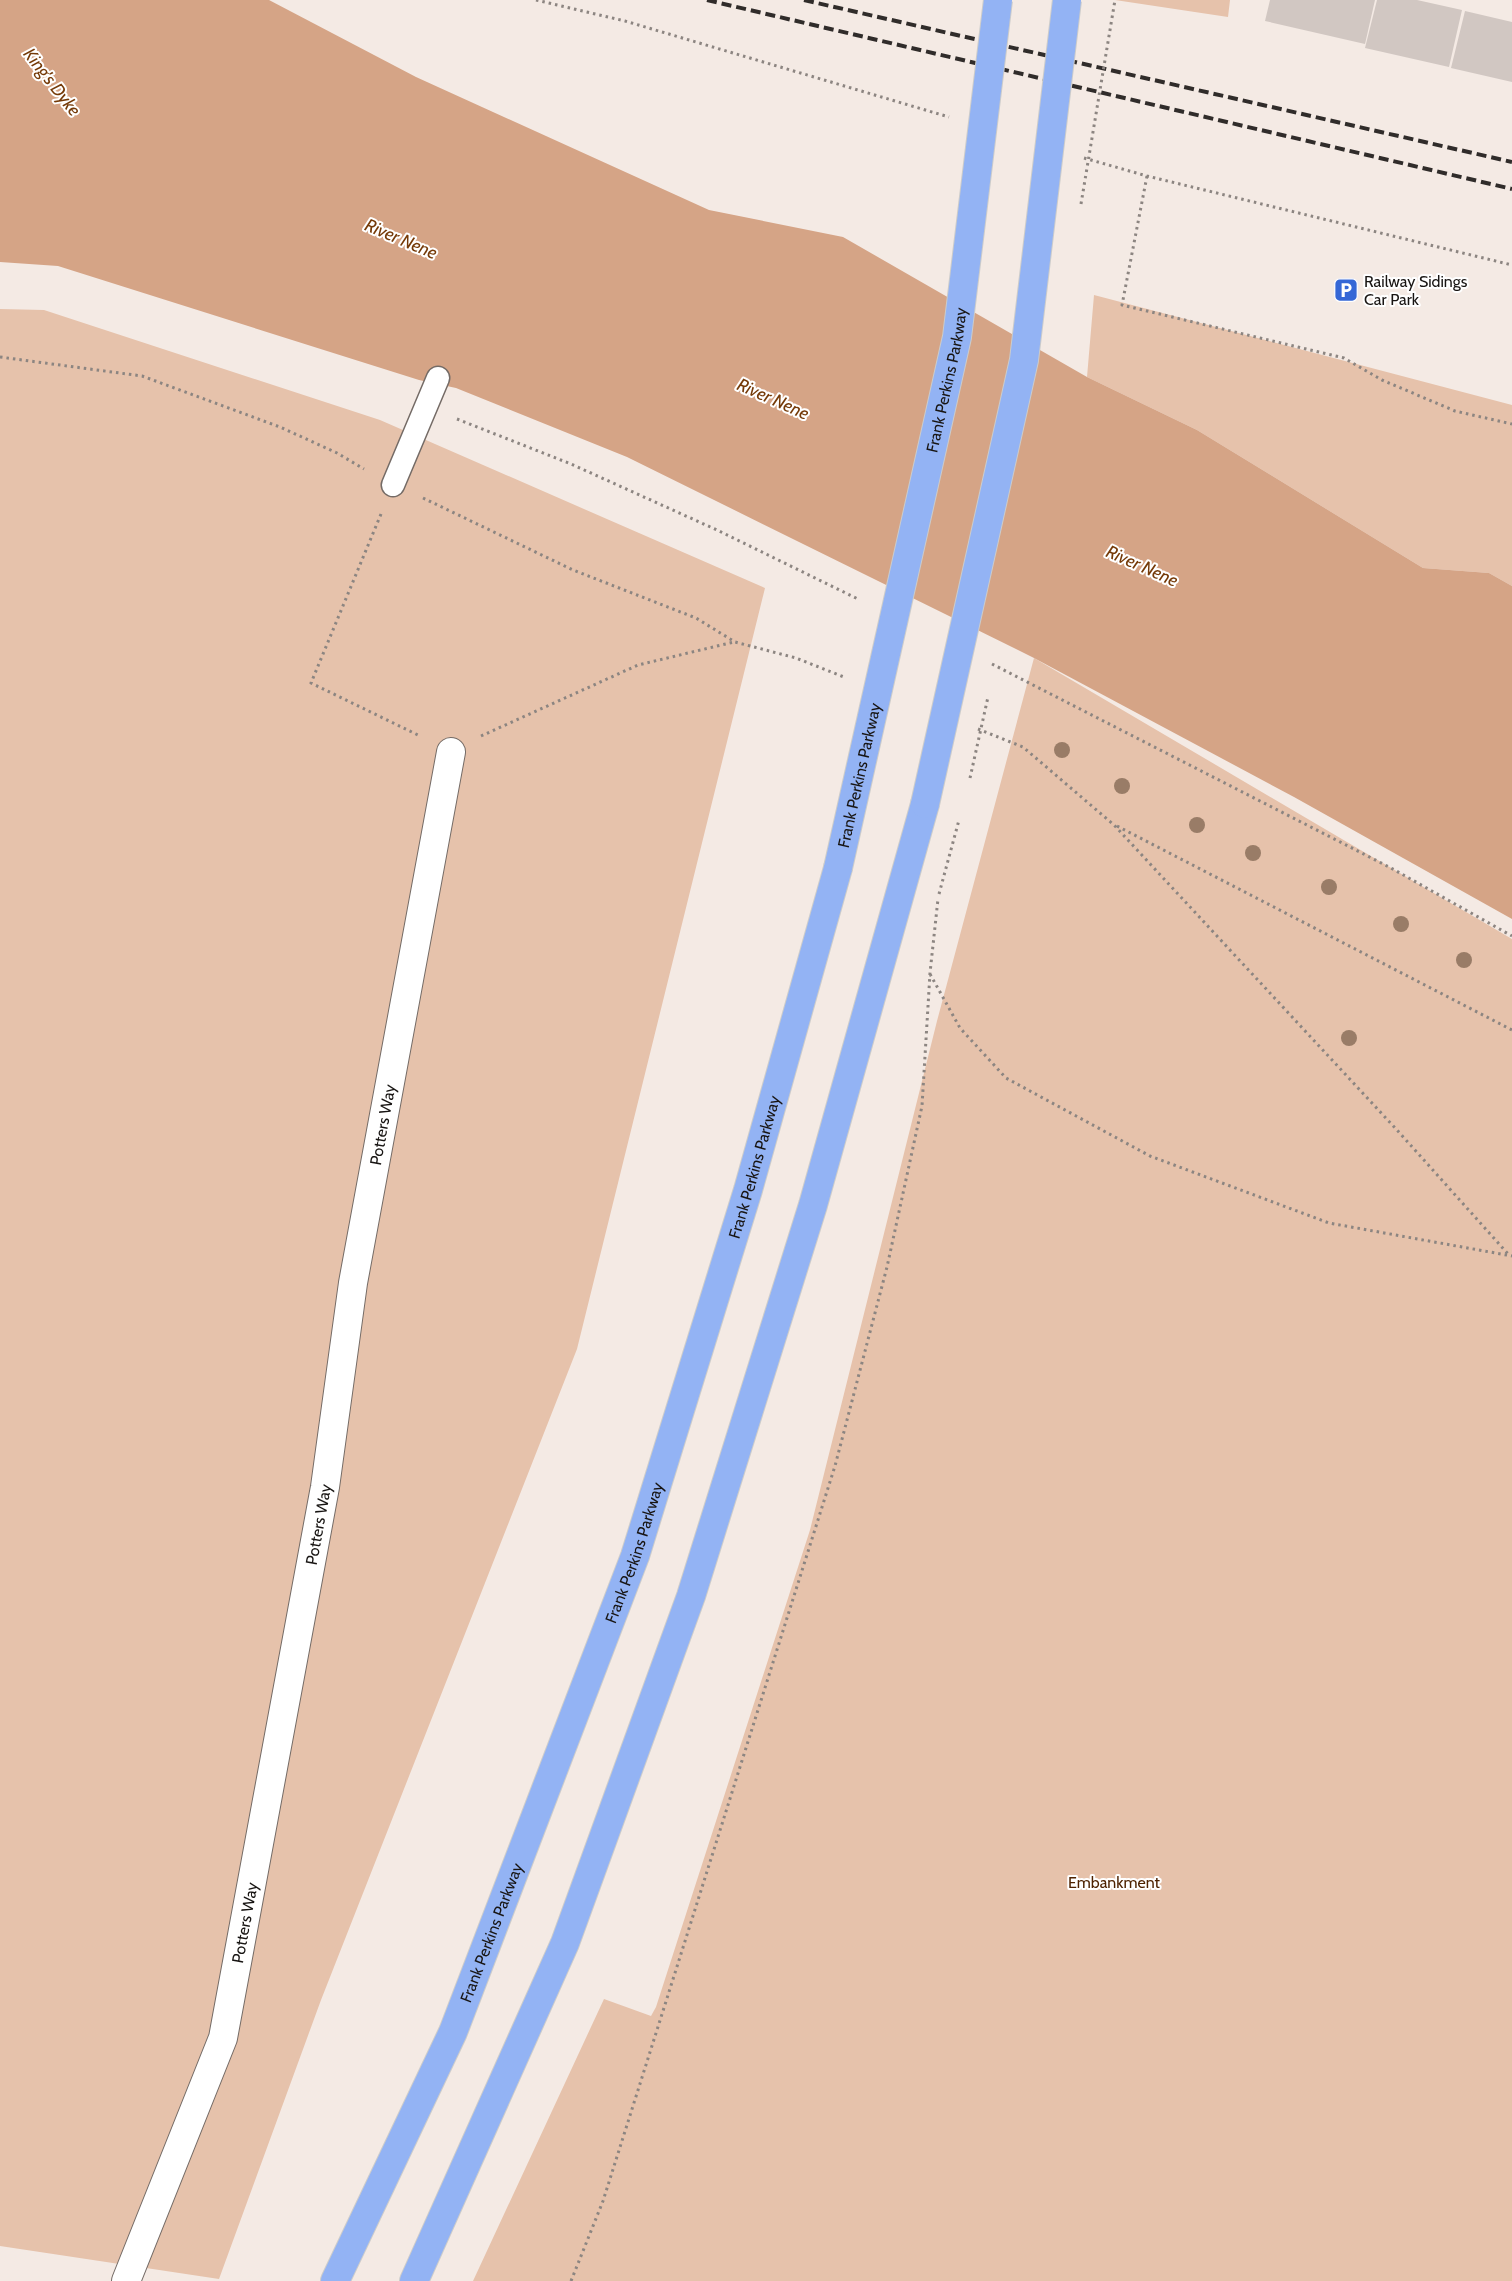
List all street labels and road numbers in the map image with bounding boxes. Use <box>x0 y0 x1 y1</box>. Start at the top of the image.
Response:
street label: Frank Perkins Parkway <box>922 306 970 454</box>
street label: Frank Perkins Parkway <box>833 701 884 850</box>
street label: Potters Way <box>365 1083 399 1167</box>
street label: Frank Perkins Parkway <box>724 1093 783 1241</box>
street label: Frank Perkins Parkway <box>601 1480 667 1626</box>
street label: Potters Way <box>301 1482 335 1566</box>
street label: Frank Perkins Parkway <box>456 1860 526 2005</box>
street label: Potters Way <box>228 1881 261 1965</box>

